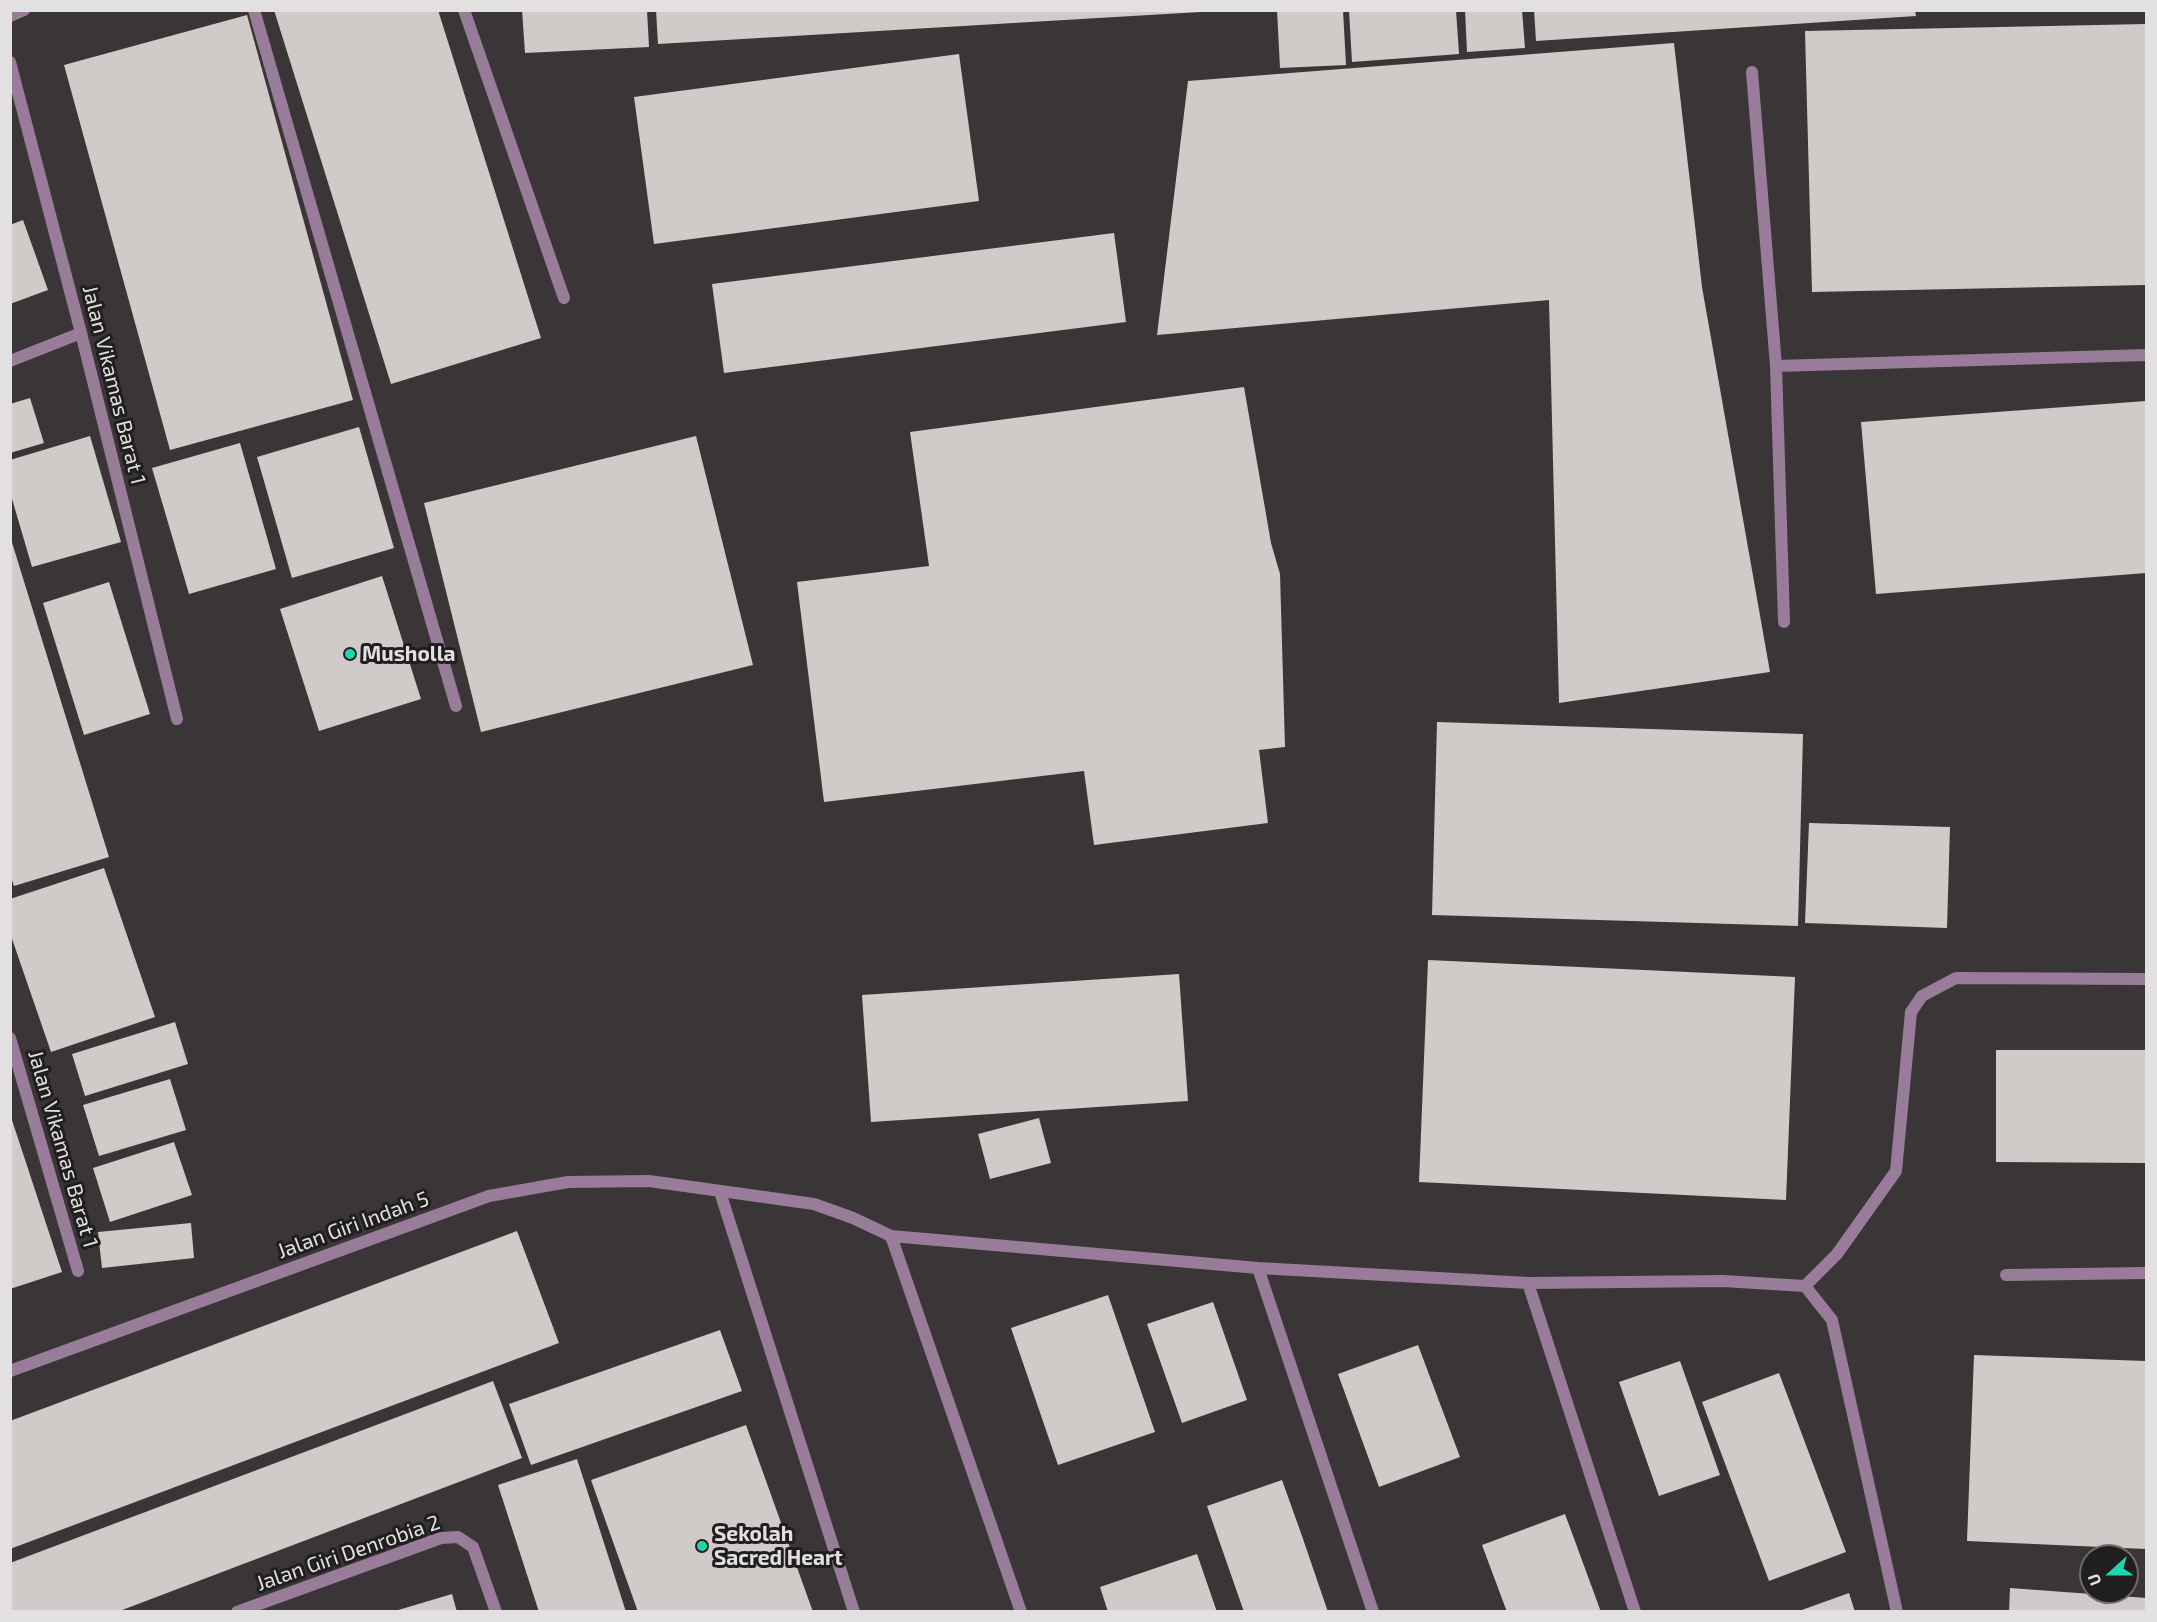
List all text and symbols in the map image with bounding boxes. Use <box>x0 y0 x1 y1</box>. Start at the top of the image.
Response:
street label: Jalan Vikamas Barat 1 <box>77 283 151 487</box>
place label: Musholla <box>362 641 456 667</box>
marker: Musholla <box>343 647 357 661</box>
street label: Jalan Vikamas Barat 1 <box>23 1047 103 1251</box>
street label: Jalan Giri Indah 5 <box>274 1186 432 1264</box>
street label: Jalan Giri Denrobia 2 <box>253 1510 443 1596</box>
place label: Sekolah Sacred Heart <box>714 1521 843 1571</box>
marker: Sekolah Sacred Heart <box>695 1539 709 1553</box>
north arrow <box>2079 1544 2139 1604</box>
text: U <box>2083 1571 2104 1588</box>

